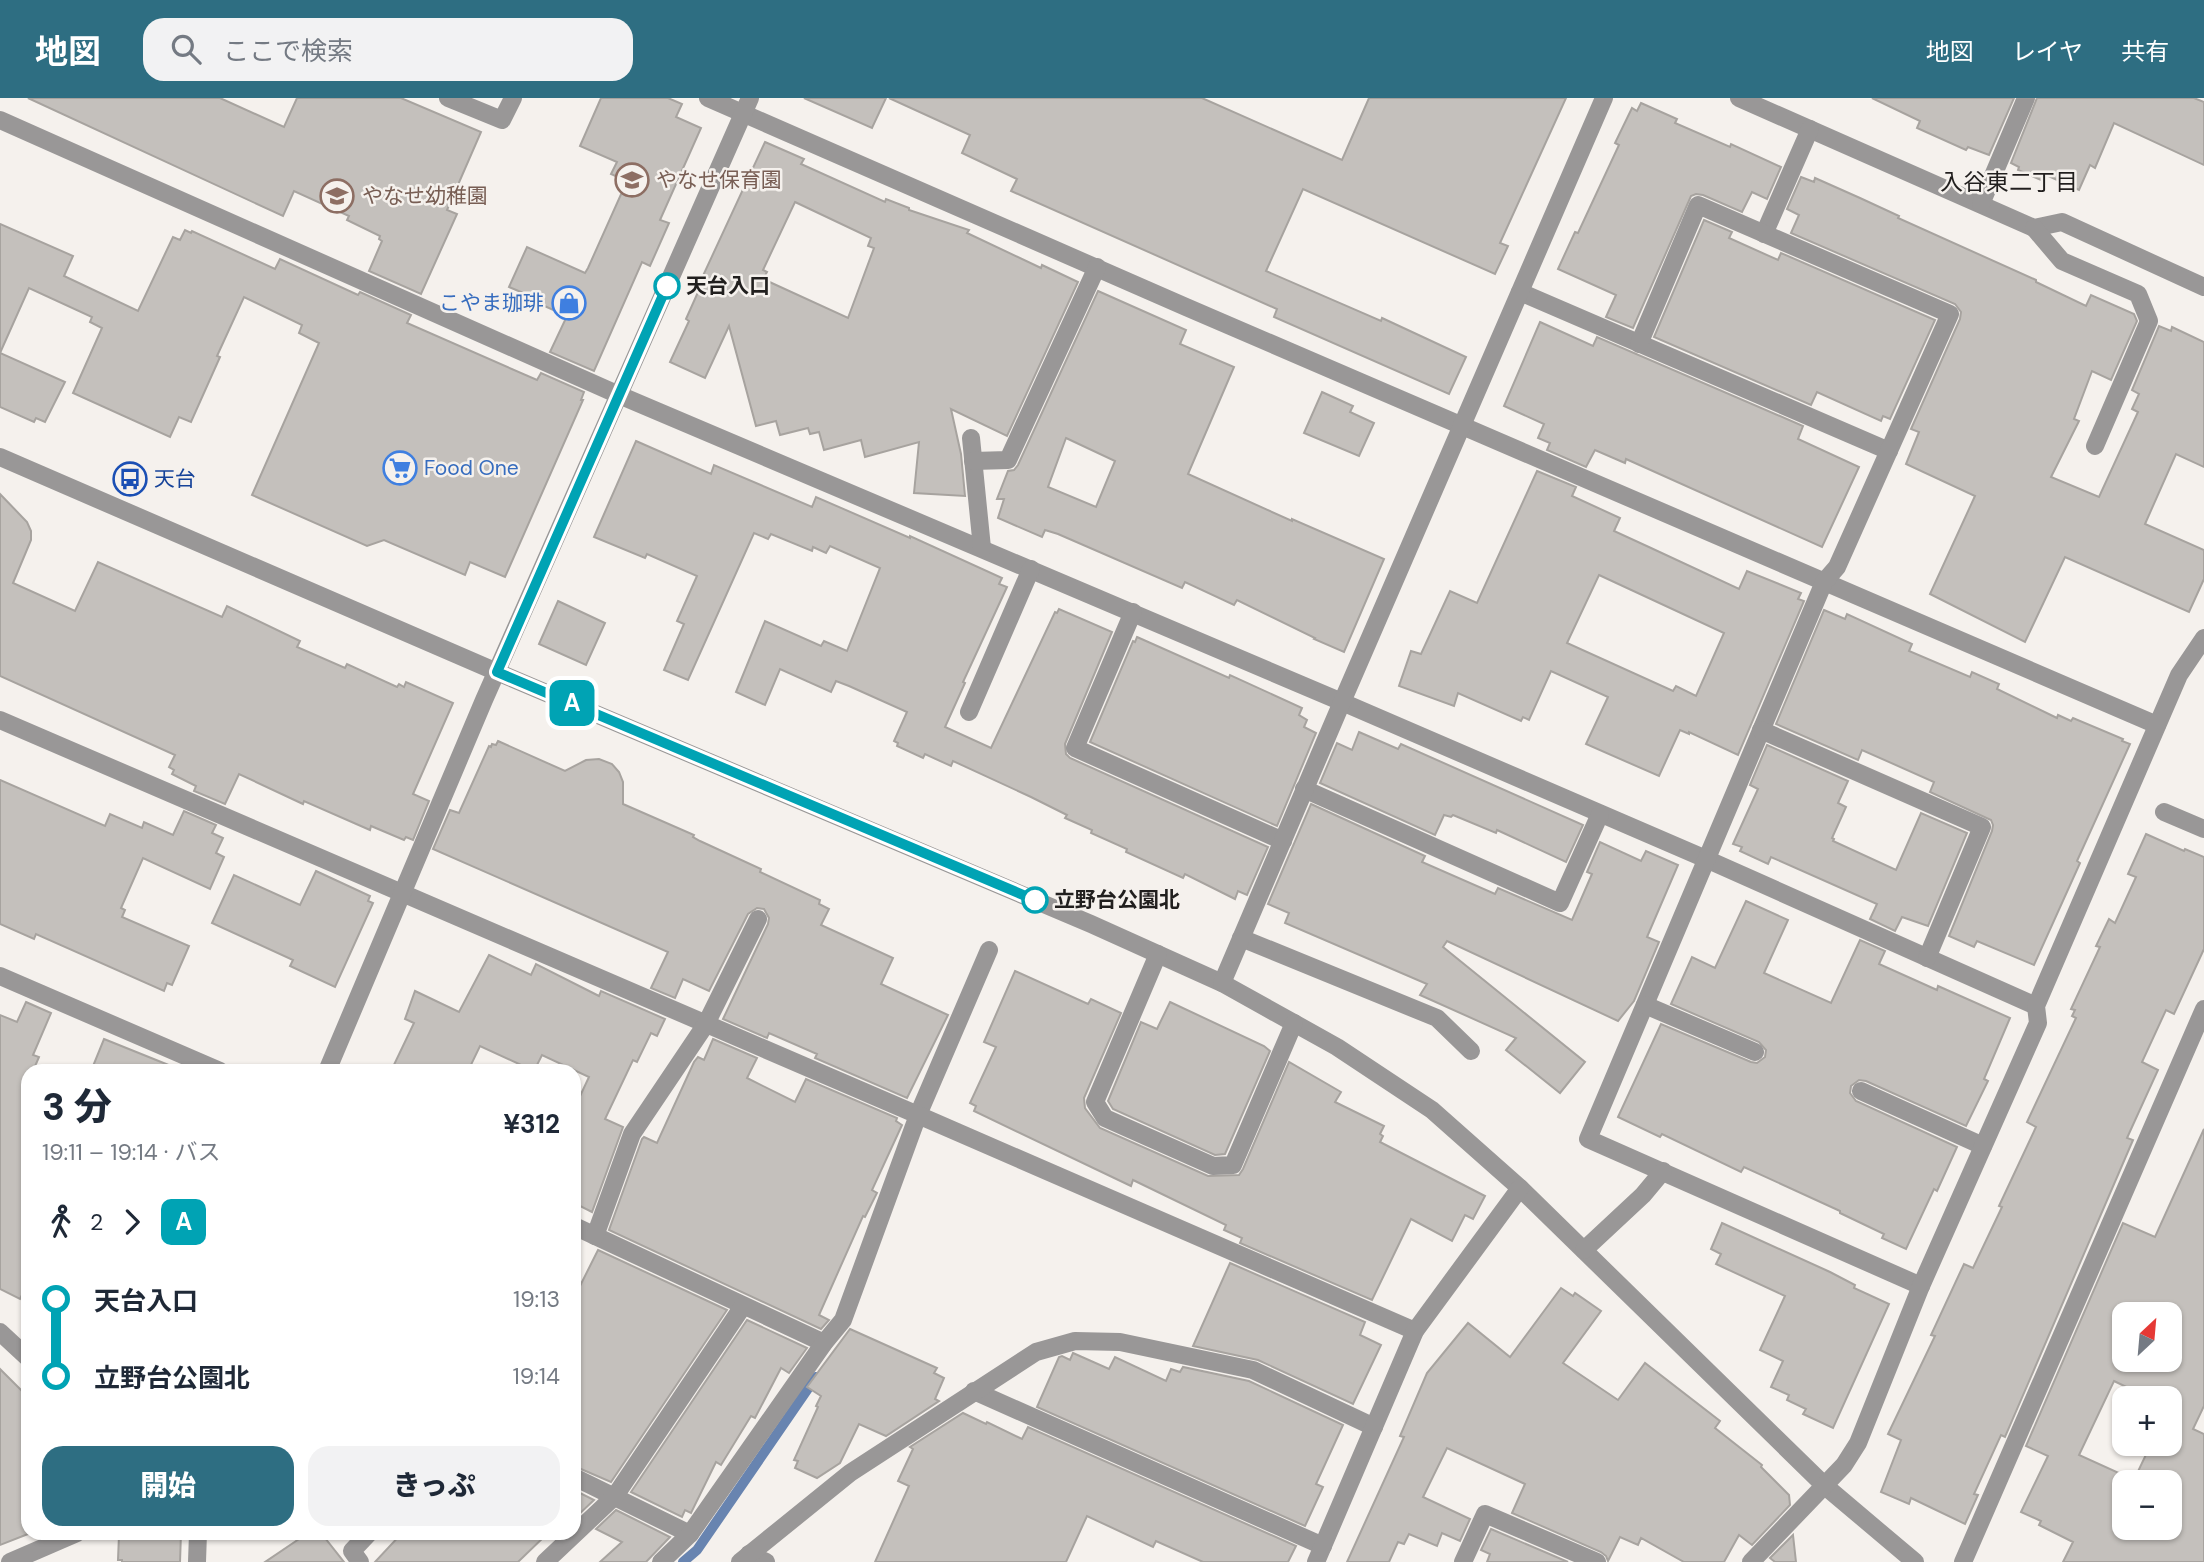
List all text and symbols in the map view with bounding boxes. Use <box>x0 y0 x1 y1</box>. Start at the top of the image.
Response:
search box <box>143 18 633 81</box>
text: 地図 <box>35 30 101 73</box>
icon: search <box>167 30 205 68</box>
text: ここで検索 <box>223 34 353 68</box>
text: 地図 <box>1926 36 1974 67</box>
text: レイヤ <box>2012 36 2083 67</box>
text: 共有 <box>2121 36 2169 67</box>
school or university icon: やなせ保育園 <box>613 161 651 199</box>
place label: やなせ保育園 <box>656 166 782 194</box>
district label: 入谷東二丁目 <box>1940 167 2078 197</box>
school or university icon: やなせ幼稚園 <box>318 177 356 215</box>
place label: やなせ幼稚園 <box>362 182 488 210</box>
place label: 天台入口 <box>686 272 770 300</box>
marker: 天台入口 <box>654 273 680 299</box>
shop icon: こやま珈琲 <box>550 284 588 322</box>
place label: こやま珈琲 <box>439 289 544 317</box>
supermarket icon: Food One <box>381 449 419 487</box>
place label: Food One <box>424 454 519 482</box>
bus stop icon: 天台 <box>111 460 149 498</box>
place label: 天台 <box>154 465 196 493</box>
line badge: A <box>549 680 595 726</box>
text: A <box>563 687 581 718</box>
place label: 立野台公園北 <box>1054 886 1180 914</box>
marker: 立野台公園北 <box>1022 887 1048 913</box>
text: 3 分 <box>42 1082 112 1132</box>
text: ¥312 <box>503 1107 560 1141</box>
text: 19:11 – 19:14 · バス <box>42 1137 220 1167</box>
icon: walk <box>42 1203 80 1241</box>
icon: forward <box>113 1203 151 1241</box>
text: A <box>175 1206 192 1237</box>
text: 2 <box>90 1207 103 1237</box>
text: 天台入口 <box>94 1284 198 1318</box>
text: 19:13 <box>513 1284 560 1314</box>
north arrow <box>2112 1302 2182 1372</box>
map controls <box>2112 1302 2182 1540</box>
text: 立野台公園北 <box>94 1361 250 1395</box>
text: 19:14 <box>513 1361 560 1391</box>
button: + <box>2112 1386 2182 1456</box>
button: 開始 <box>42 1446 294 1526</box>
button: きっぷ <box>308 1446 560 1526</box>
button: − <box>2112 1470 2182 1540</box>

